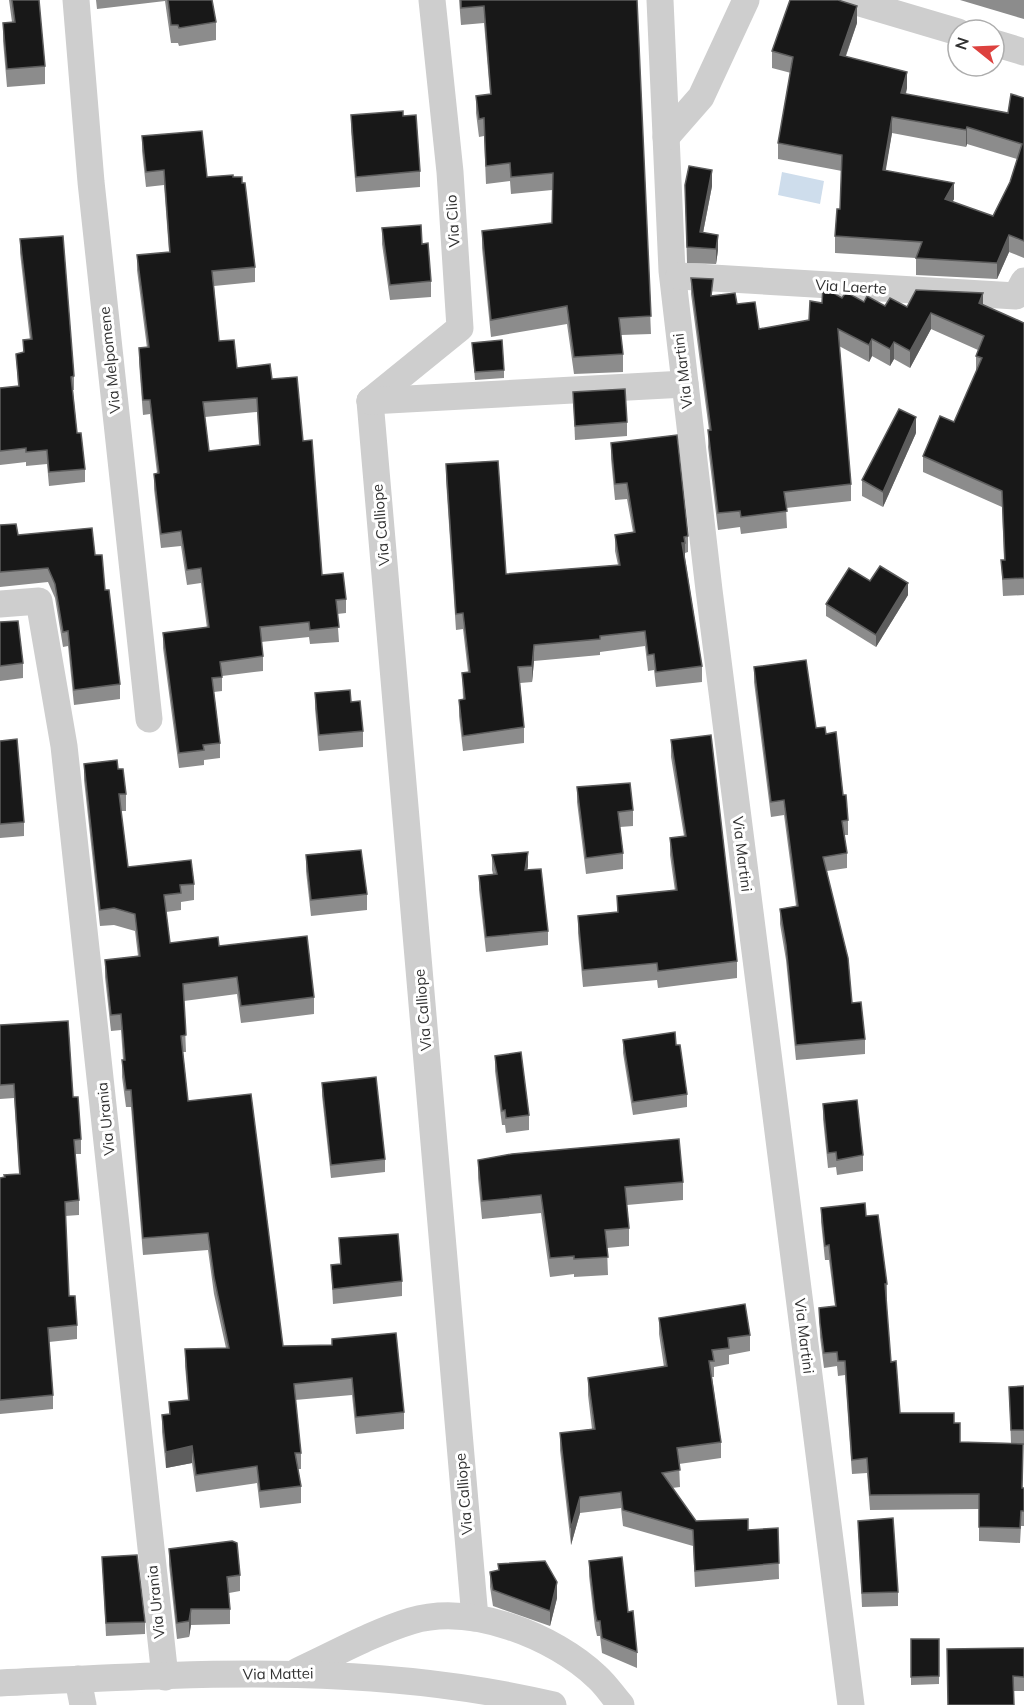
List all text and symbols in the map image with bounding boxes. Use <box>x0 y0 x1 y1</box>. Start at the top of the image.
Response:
north arrow <box>946 18 1006 78</box>
text: N <box>950 35 973 52</box>
street label: Via Clio <box>441 194 464 248</box>
street label: Via Laerte <box>815 275 887 298</box>
street label: Via Melpomene <box>94 306 125 414</box>
street label: Via Martini <box>668 332 697 410</box>
street label: Via Calliope <box>367 483 394 567</box>
street label: Via Martini <box>728 815 757 893</box>
street label: Via Calliope <box>409 968 436 1052</box>
street label: Via Urania <box>92 1081 119 1157</box>
street label: Via Martini <box>790 1297 819 1375</box>
street label: Via Calliope <box>450 1452 477 1536</box>
street label: Via Urania <box>142 1564 169 1640</box>
street label: Via Mattei <box>242 1663 314 1684</box>

